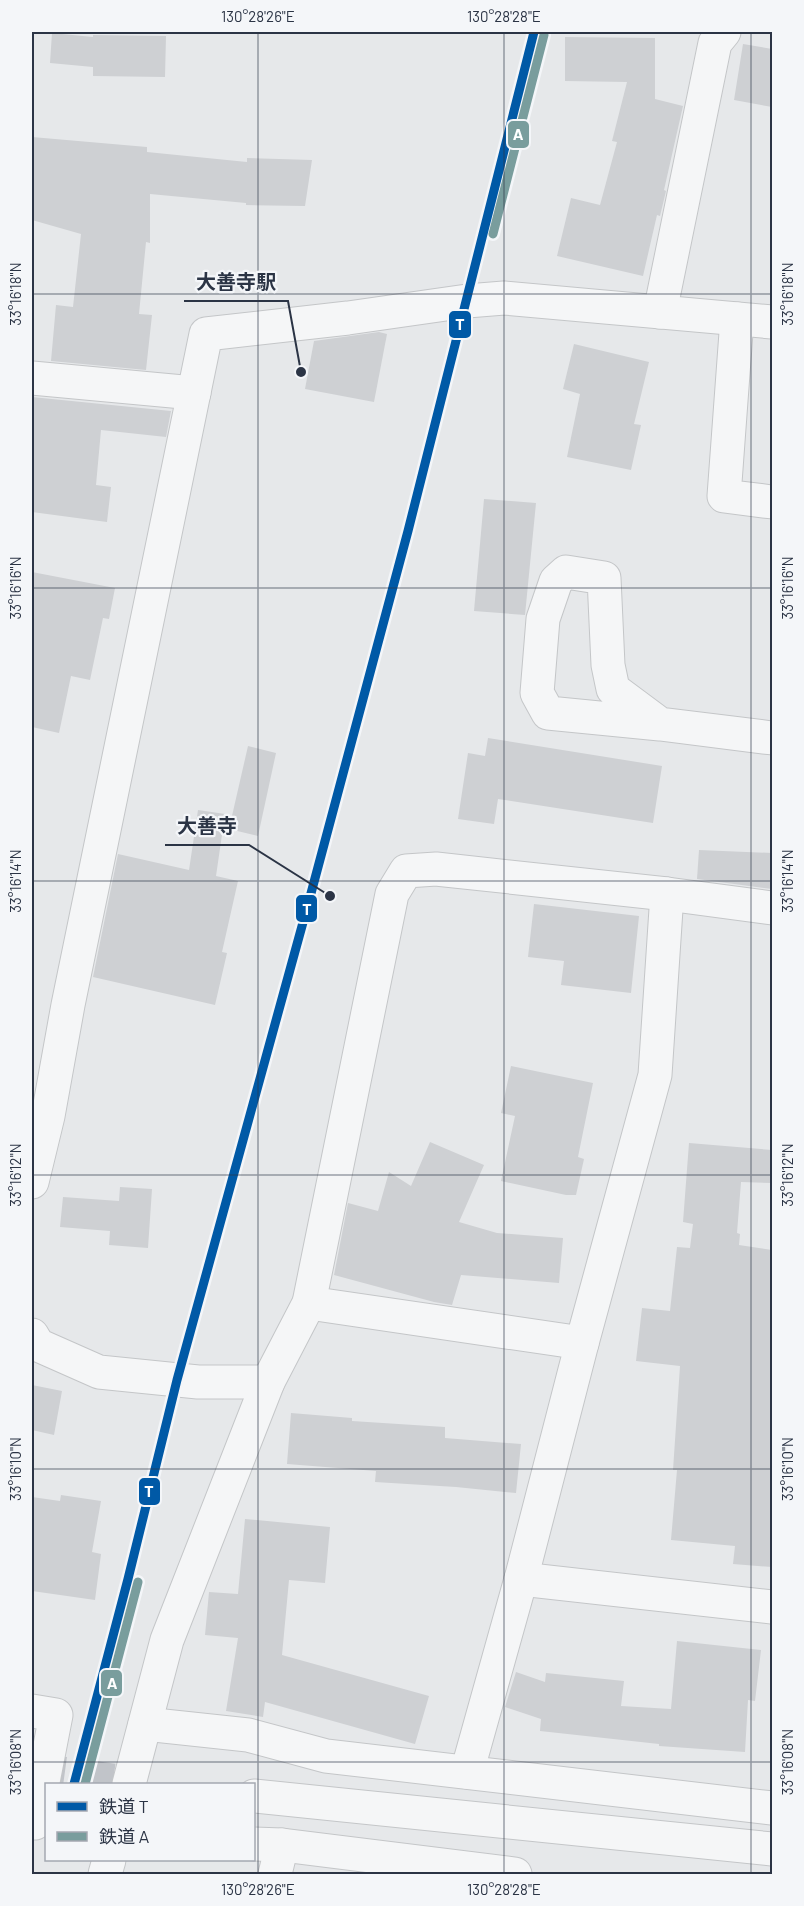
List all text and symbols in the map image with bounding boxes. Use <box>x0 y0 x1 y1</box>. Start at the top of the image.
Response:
text: 130°28'26"E <box>221 7 295 25</box>
text: 130°28'28"E <box>467 7 541 25</box>
line badge: A <box>507 120 530 149</box>
text: A <box>513 124 524 143</box>
text: 33°16'18"N <box>6 262 24 326</box>
text: 33°16'18"N <box>778 262 796 326</box>
callout: 大善寺駅 <box>184 263 288 301</box>
text: 大善寺駅 <box>196 269 276 293</box>
line badge: T <box>448 310 472 339</box>
text: T <box>455 314 465 333</box>
text: 33°16'16"N <box>6 556 24 620</box>
text: 33°16'16"N <box>778 556 796 620</box>
callout: 大善寺 <box>165 807 249 845</box>
text: 大善寺 <box>177 813 237 837</box>
text: 33°16'14"N <box>6 849 24 913</box>
text: 33°16'14"N <box>778 849 796 913</box>
line badge: T <box>295 894 318 923</box>
text: T <box>302 899 312 918</box>
text: 33°16'12"N <box>6 1143 24 1207</box>
text: 33°16'12"N <box>778 1143 796 1207</box>
text: 33°16'10"N <box>6 1437 24 1501</box>
text: 33°16'10"N <box>778 1437 796 1501</box>
line badge: T <box>138 1477 161 1506</box>
text: T <box>144 1481 154 1500</box>
line badge: A <box>100 1669 123 1697</box>
text: A <box>107 1673 118 1692</box>
text: 33°16'08"N <box>6 1729 24 1795</box>
text: 33°16'08"N <box>778 1729 796 1795</box>
legend <box>45 1783 255 1861</box>
text: 鉄道 T <box>99 1795 149 1817</box>
text: 鉄道 A <box>99 1825 150 1847</box>
text: 130°28'26"E <box>221 1880 295 1898</box>
text: 130°28'28"E <box>467 1880 541 1898</box>

